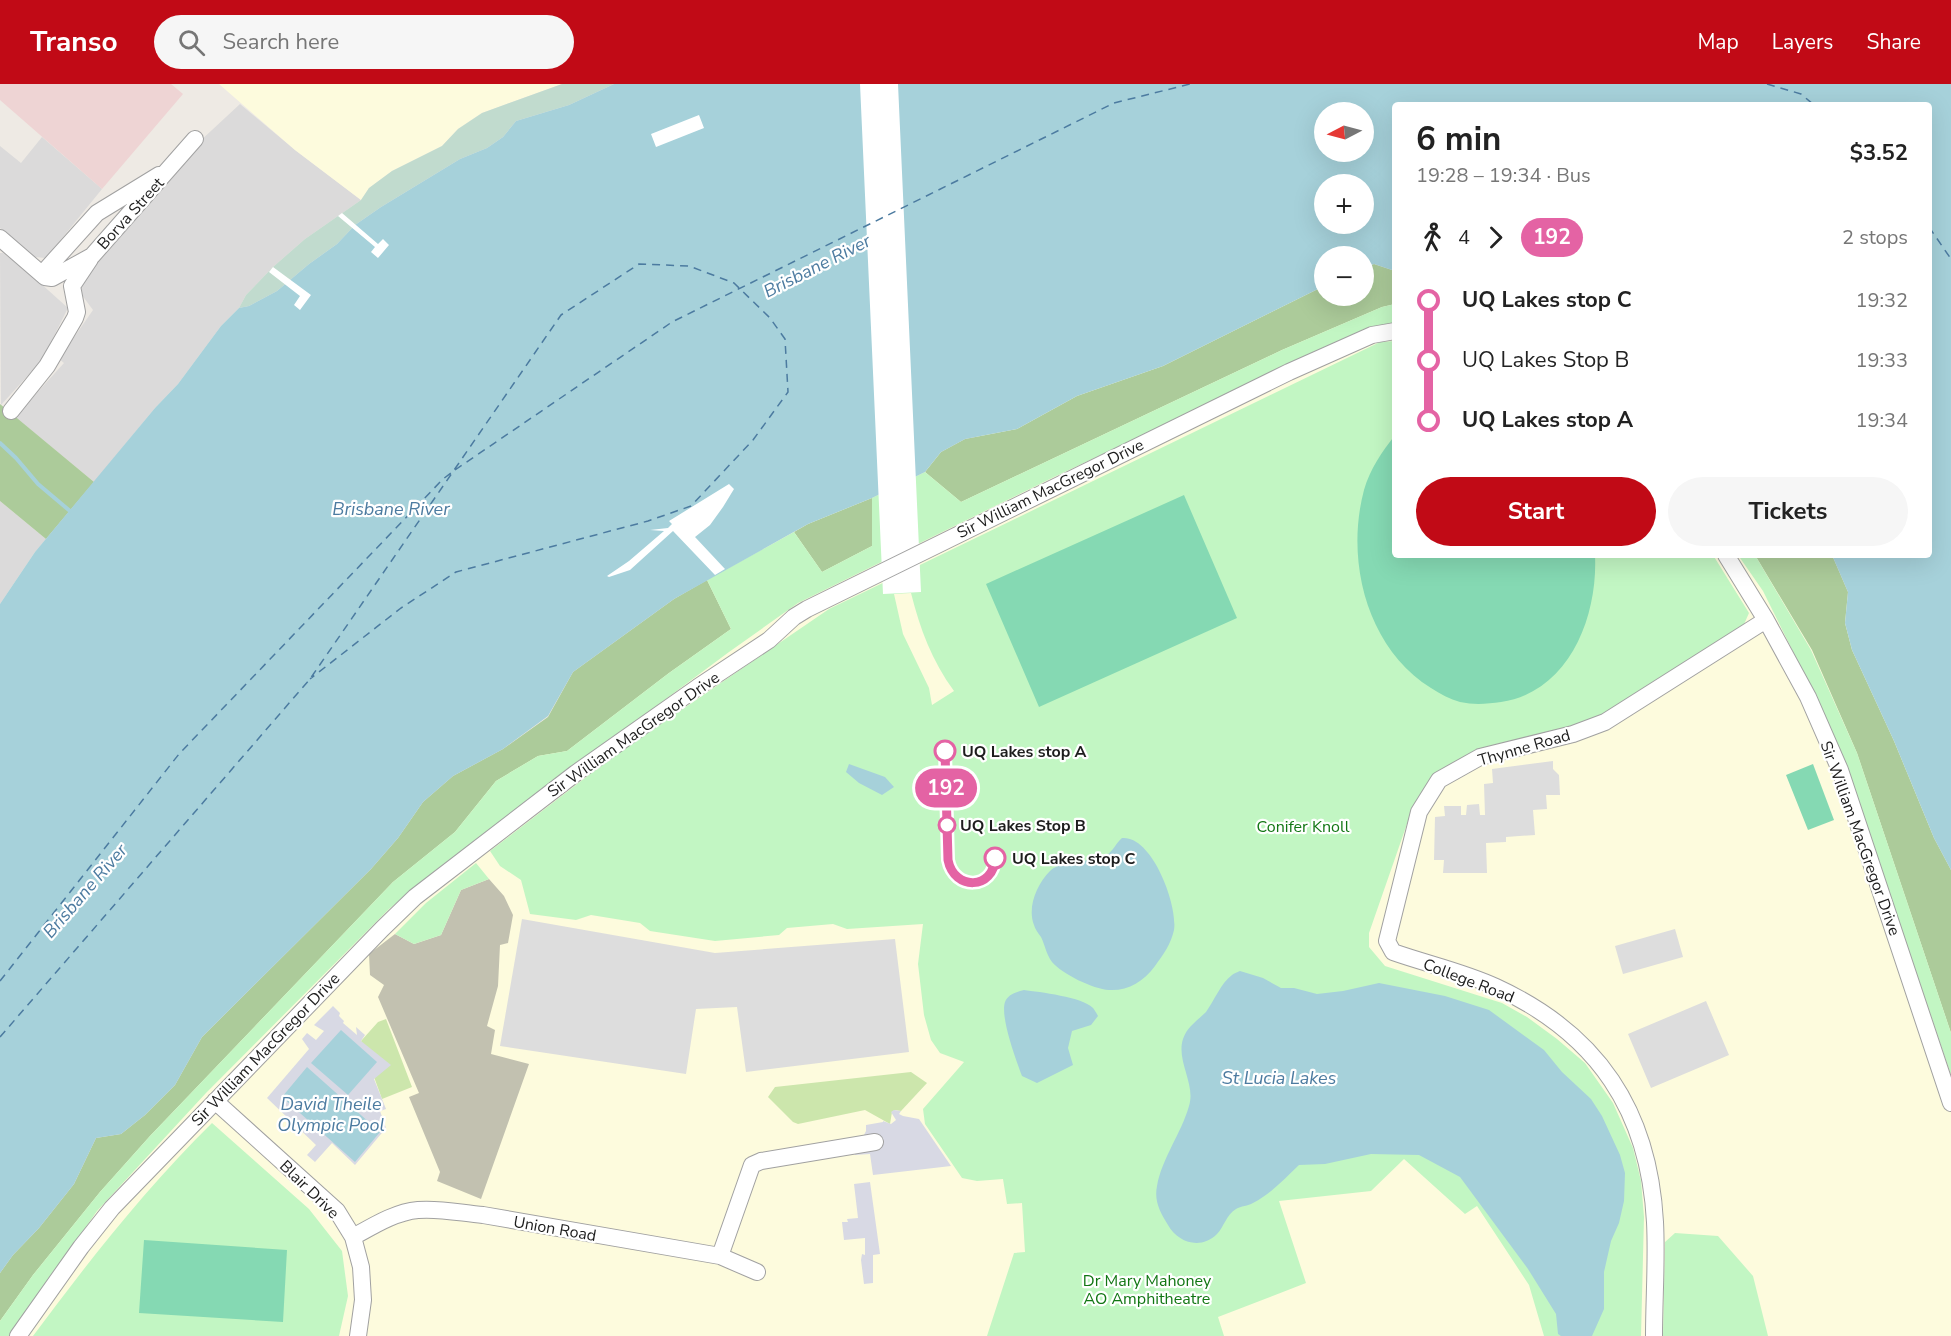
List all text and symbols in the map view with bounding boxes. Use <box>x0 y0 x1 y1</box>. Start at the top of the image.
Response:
search box <box>154 15 574 69</box>
text: Transo <box>30 23 118 61</box>
icon: search <box>175 26 208 59</box>
text: Search here <box>223 27 339 57</box>
text: Map <box>1697 28 1739 56</box>
text: Layers <box>1772 28 1833 56</box>
text: Share <box>1866 28 1921 56</box>
north arrow <box>1314 102 1374 162</box>
map controls <box>1314 102 1374 306</box>
text: 6 min <box>1416 117 1501 162</box>
text: $3.52 <box>1850 138 1908 168</box>
text: 19:28 – 19:34 · Bus <box>1416 162 1591 189</box>
street label: Borva Street <box>92 172 169 255</box>
button: + <box>1314 174 1374 234</box>
icon: walk <box>1416 221 1449 254</box>
icon: forward <box>1479 221 1512 254</box>
text: 192 <box>1533 223 1571 251</box>
text: 4 <box>1458 224 1470 251</box>
text: 2 stops <box>1842 224 1908 251</box>
water label: Brisbane River <box>759 228 875 303</box>
button: − <box>1314 246 1374 306</box>
text: UQ Lakes stop C <box>1462 285 1632 315</box>
text: 19:32 <box>1855 287 1908 314</box>
text: UQ Lakes Stop B <box>1462 345 1629 375</box>
text: 19:33 <box>1855 347 1908 374</box>
text: UQ Lakes stop A <box>1462 405 1633 435</box>
text: 19:34 <box>1855 407 1908 434</box>
street label: Sir William MacGregor Drive <box>953 434 1148 544</box>
button: Start <box>1416 477 1656 546</box>
button: Tickets <box>1668 477 1908 546</box>
water label: Brisbane River <box>332 497 450 521</box>
street label: Sir William MacGregor Drive <box>543 667 724 803</box>
street label: Thynne Road <box>1476 724 1573 772</box>
street label: Sir William MacGregor Drive <box>1815 738 1906 939</box>
marker: UQ Lakes stop A <box>934 740 956 762</box>
place label: UQ Lakes stop A <box>962 741 1087 763</box>
line badge: 192 <box>912 768 980 808</box>
text: 192 <box>927 774 965 802</box>
place label: UQ Lakes Stop B <box>960 815 1086 837</box>
marker: UQ Lakes Stop B <box>938 816 956 834</box>
park label: Conifer Knoll <box>1257 816 1350 838</box>
water label: Brisbane River <box>37 838 133 943</box>
marker: UQ Lakes stop C <box>984 847 1006 869</box>
place label: UQ Lakes stop C <box>1012 848 1136 870</box>
street label: College Road <box>1420 953 1518 1008</box>
street label: Sir William MacGregor Drive <box>186 968 345 1131</box>
water label: St Lucia Lakes <box>1222 1066 1336 1090</box>
water label: David Theile Olympic Pool <box>277 1092 385 1137</box>
street label: Blair Drive <box>274 1156 344 1224</box>
street label: Union Road <box>512 1211 598 1247</box>
park label: Dr Mary Mahoney AO Amphitheatre <box>1083 1270 1212 1310</box>

